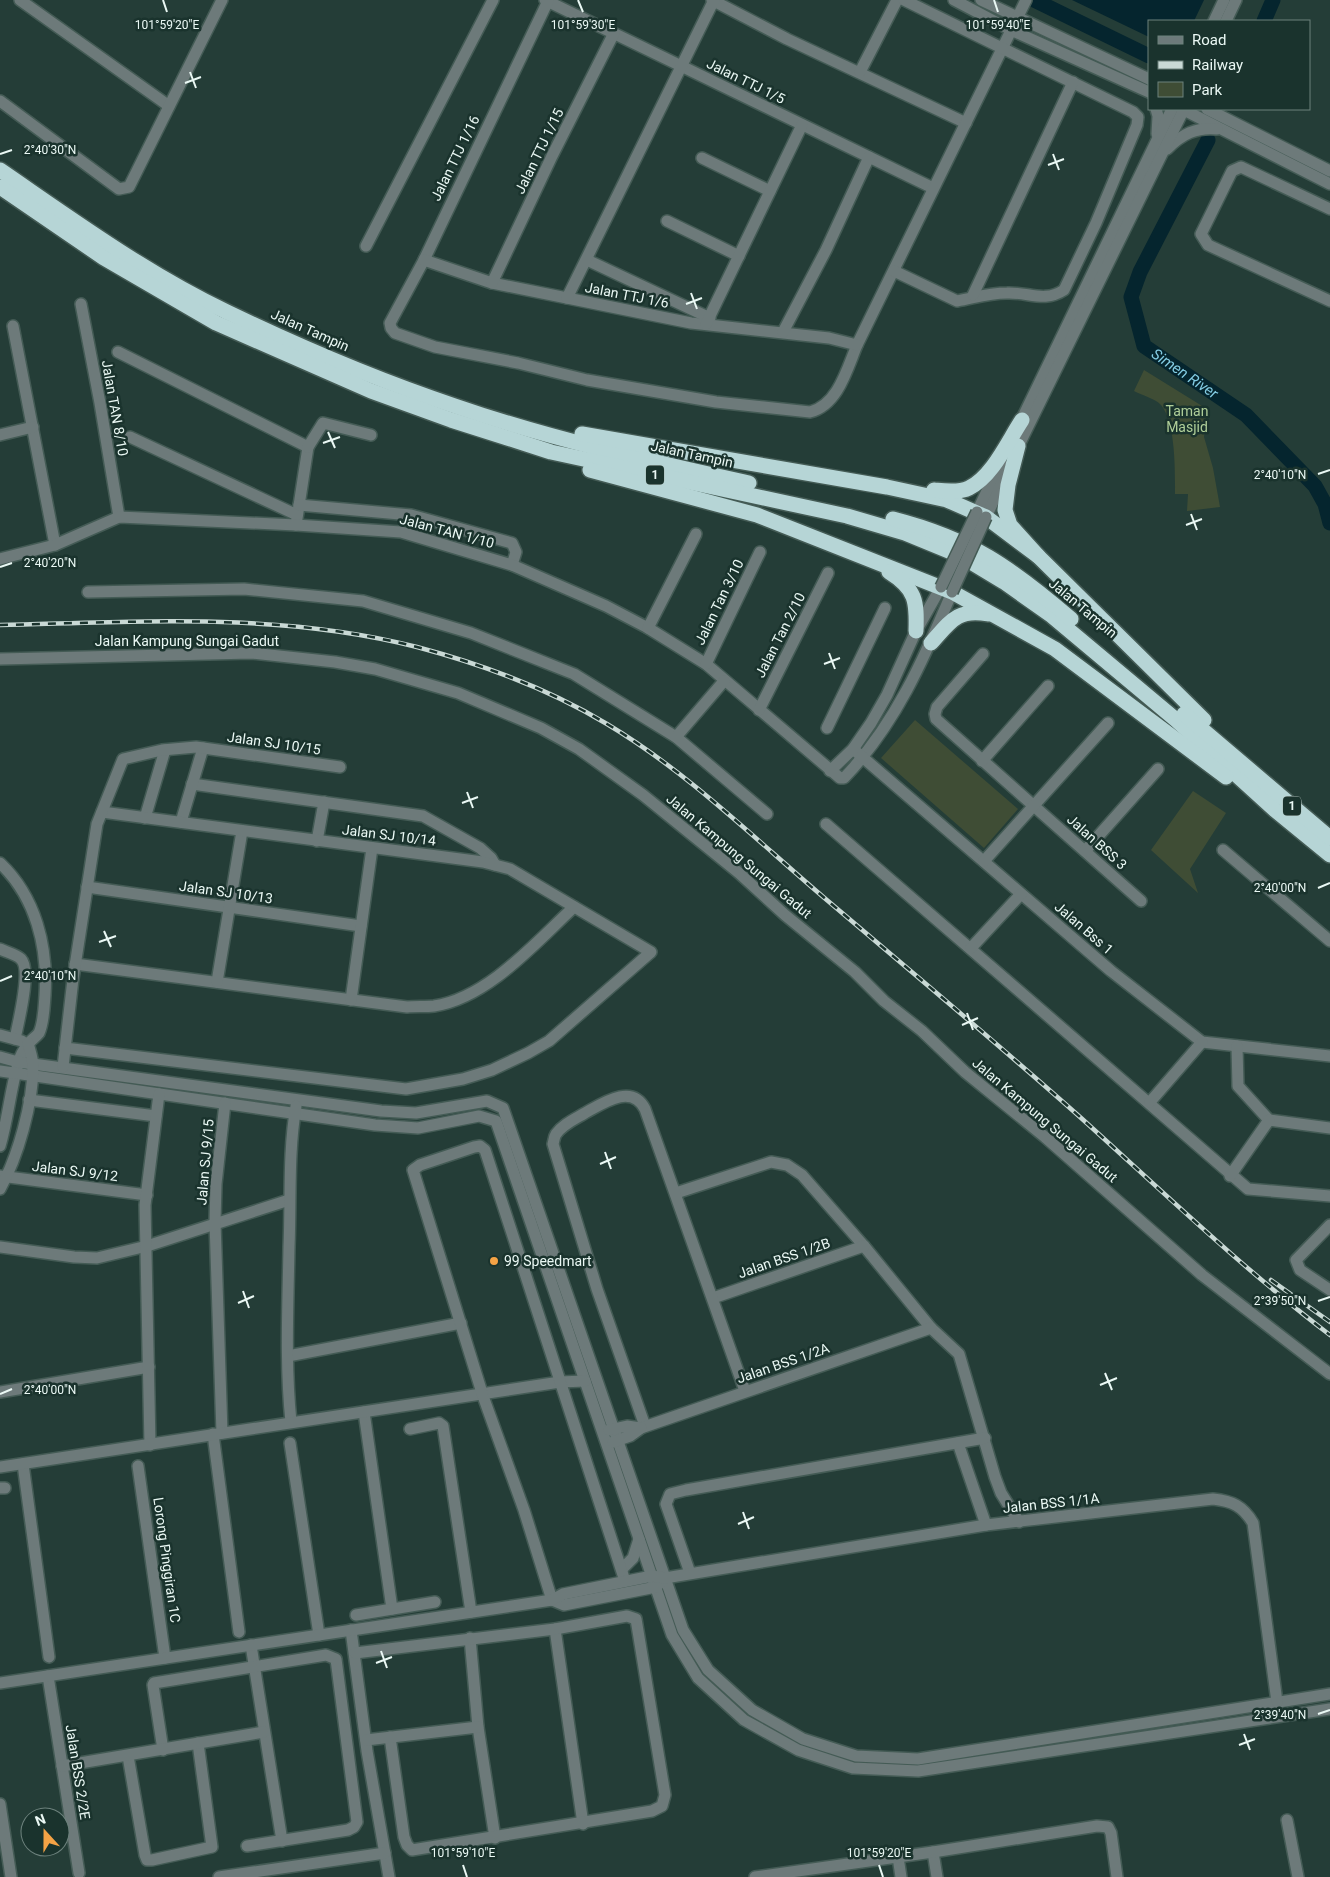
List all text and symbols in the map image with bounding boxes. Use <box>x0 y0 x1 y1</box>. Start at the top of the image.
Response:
text: 101°59'20"E <box>135 18 199 32</box>
text: 101°59'30"E <box>551 18 615 32</box>
text: 101°59'40"E <box>966 18 1030 32</box>
legend <box>1148 20 1310 110</box>
text: Road <box>1192 31 1226 49</box>
street label: Jalan TTJ 1/5 <box>704 55 788 107</box>
text: Railway <box>1192 56 1243 74</box>
text: Park <box>1192 81 1223 99</box>
street label: Jalan TTJ 1/15 <box>511 106 567 196</box>
street label: Jalan TTJ 1/16 <box>427 113 483 203</box>
text: 2°40'30"N <box>24 143 76 157</box>
street label: Jalan TTJ 1/6 <box>584 279 670 311</box>
street label: Jalan Tampin <box>268 306 352 354</box>
water label: Simen River <box>1148 345 1222 403</box>
street label: Jalan TAN 8/10 <box>99 359 131 457</box>
park label: Taman Masjid <box>1166 403 1208 435</box>
street label: Jalan Tampin <box>649 437 735 471</box>
road number: 1 <box>646 466 664 484</box>
text: 2°40'10"N <box>1254 468 1306 482</box>
street label: Jalan TAN 1/10 <box>398 511 496 551</box>
text: 2°40'20"N <box>24 556 76 570</box>
street label: Jalan Tan 3/10 <box>691 557 747 647</box>
street label: Jalan Tampin <box>1046 575 1120 641</box>
street label: Jalan Tan 2/10 <box>752 590 808 680</box>
street label: Jalan Kampung Sungai Gadut <box>95 633 280 649</box>
street label: Jalan SJ 10/15 <box>226 729 322 758</box>
street label: Jalan Kampung Sungai Gadut <box>663 791 815 922</box>
road number: 1 <box>1283 796 1301 816</box>
street label: Jalan BSS 3 <box>1064 811 1130 873</box>
street label: Jalan SJ 10/14 <box>341 821 437 849</box>
street label: Jalan SJ 10/13 <box>178 878 274 906</box>
text: 2°40'00"N <box>1254 881 1306 895</box>
street label: Jalan Bss 1 <box>1052 898 1116 958</box>
text: 2°40'10"N <box>24 969 76 983</box>
street label: Jalan Kampung Sungai Gadut <box>969 1055 1121 1186</box>
street label: Jalan SJ 9/15 <box>193 1118 217 1206</box>
street label: Jalan SJ 9/12 <box>31 1158 119 1184</box>
street label: Jalan BSS 1/2B <box>736 1235 832 1281</box>
place label: 99 Speedmart <box>504 1253 592 1269</box>
marker: 99 Speedmart <box>488 1255 500 1267</box>
text: 2°39'50"N <box>1254 1294 1306 1308</box>
street label: Jalan BSS 1/2A <box>735 1340 831 1386</box>
text: 2°40'00"N <box>24 1383 76 1397</box>
street label: Jalan BSS 1/1A <box>1002 1490 1100 1516</box>
street label: Lorong Pinggiran 1C <box>150 1496 184 1624</box>
text: 2°39'40"N <box>1254 1708 1306 1722</box>
street label: Jalan BSS 2/2E <box>63 1723 93 1821</box>
north arrow <box>20 1807 70 1857</box>
text: N <box>33 1811 48 1829</box>
text: 101°59'10"E <box>431 1846 495 1860</box>
text: 101°59'20"E <box>847 1846 911 1860</box>

